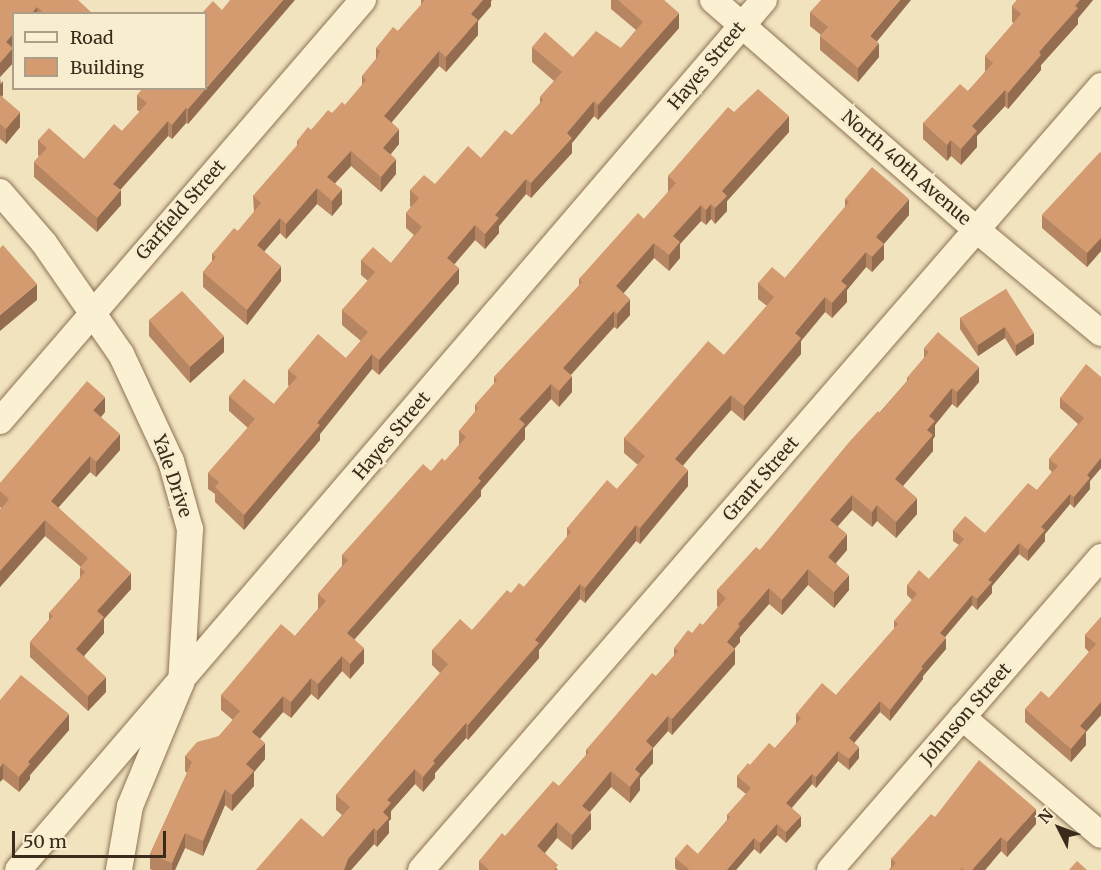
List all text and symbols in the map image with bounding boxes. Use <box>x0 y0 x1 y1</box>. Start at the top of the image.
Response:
legend <box>12 12 207 90</box>
street label: Hayes Street <box>664 18 750 114</box>
text: Road <box>70 26 114 49</box>
text: Building <box>70 56 144 79</box>
street label: North 40th Avenue <box>837 106 975 230</box>
street label: Garfield Street <box>132 156 230 264</box>
street label: Hayes Street <box>349 388 435 484</box>
street label: Yale Drive <box>148 432 196 520</box>
street label: Grant Street <box>719 432 803 526</box>
street label: Johnson Street <box>916 659 1016 769</box>
north arrow <box>1029 798 1089 858</box>
text: N <box>1034 805 1057 827</box>
scale bar <box>15 819 170 857</box>
text: 50 m <box>23 830 67 853</box>

